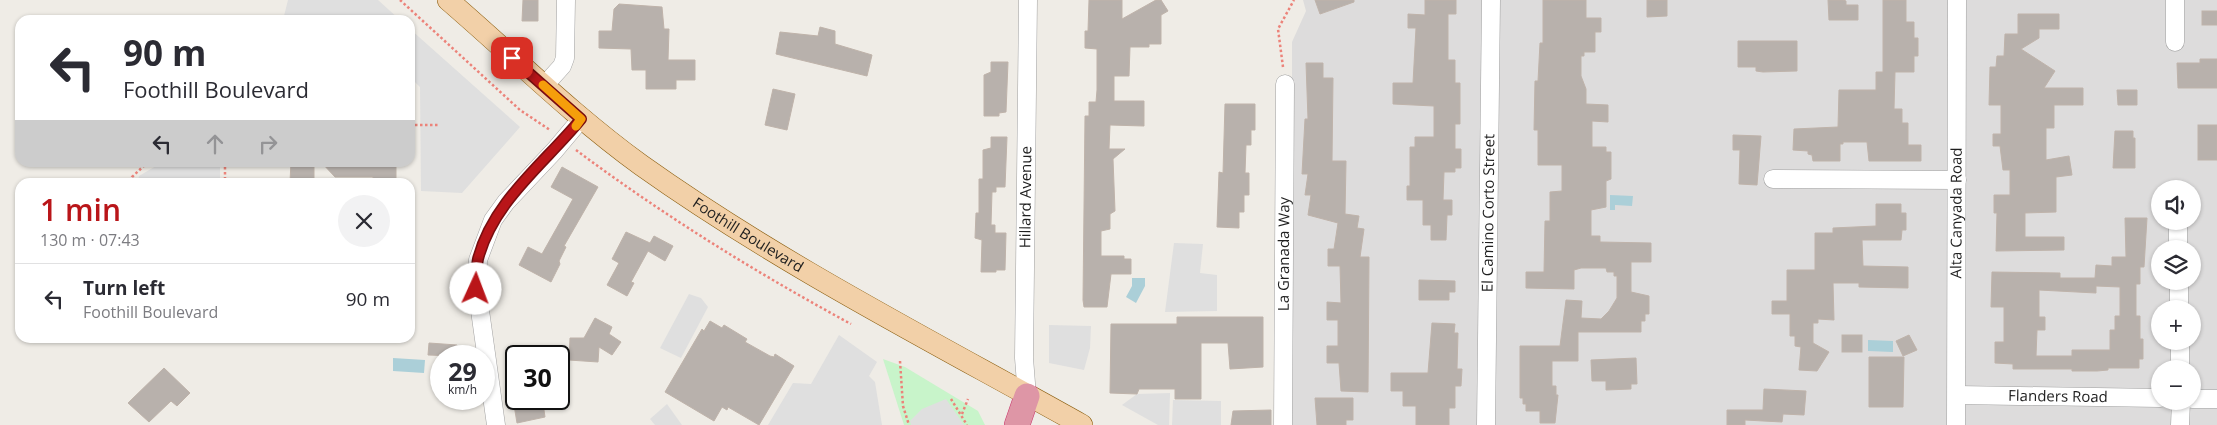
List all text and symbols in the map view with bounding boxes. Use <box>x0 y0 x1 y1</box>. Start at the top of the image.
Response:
text: 90 m <box>123 29 206 76</box>
icon: left <box>40 35 105 100</box>
pin <box>491 37 533 79</box>
icon: arrive <box>498 44 526 72</box>
text: Foothill Boulevard <box>123 74 309 104</box>
icon: left <box>148 130 176 158</box>
icon: ahead <box>201 130 229 158</box>
icon: right <box>254 130 282 158</box>
street label: El Camino Corto Street <box>1477 134 1498 292</box>
street label: Hillard Avenue <box>1014 146 1035 248</box>
street label: Alta Canyada Road <box>1945 147 1966 279</box>
map controls <box>2151 180 2201 410</box>
button: sound <box>2151 180 2201 230</box>
text: 1 min <box>40 189 121 230</box>
street label: Foothill Boulevard <box>689 192 808 276</box>
button: close <box>338 195 390 247</box>
street label: La Granada Way <box>1273 196 1293 311</box>
text: 130 m · 07:43 <box>40 229 140 251</box>
button: layers <box>2151 240 2201 290</box>
position arrow <box>449 262 501 314</box>
text: Turn left <box>83 275 165 301</box>
icon: left <box>40 285 68 313</box>
text: 90 m <box>346 286 390 312</box>
button: + <box>2151 300 2201 350</box>
text: Foothill Boulevard <box>83 301 218 323</box>
speed limit sign: 30 <box>505 345 570 410</box>
text: 29 <box>448 354 477 388</box>
button: − <box>2151 360 2201 410</box>
text: km/h <box>448 381 477 398</box>
street label: Flanders Road <box>2008 385 2108 406</box>

